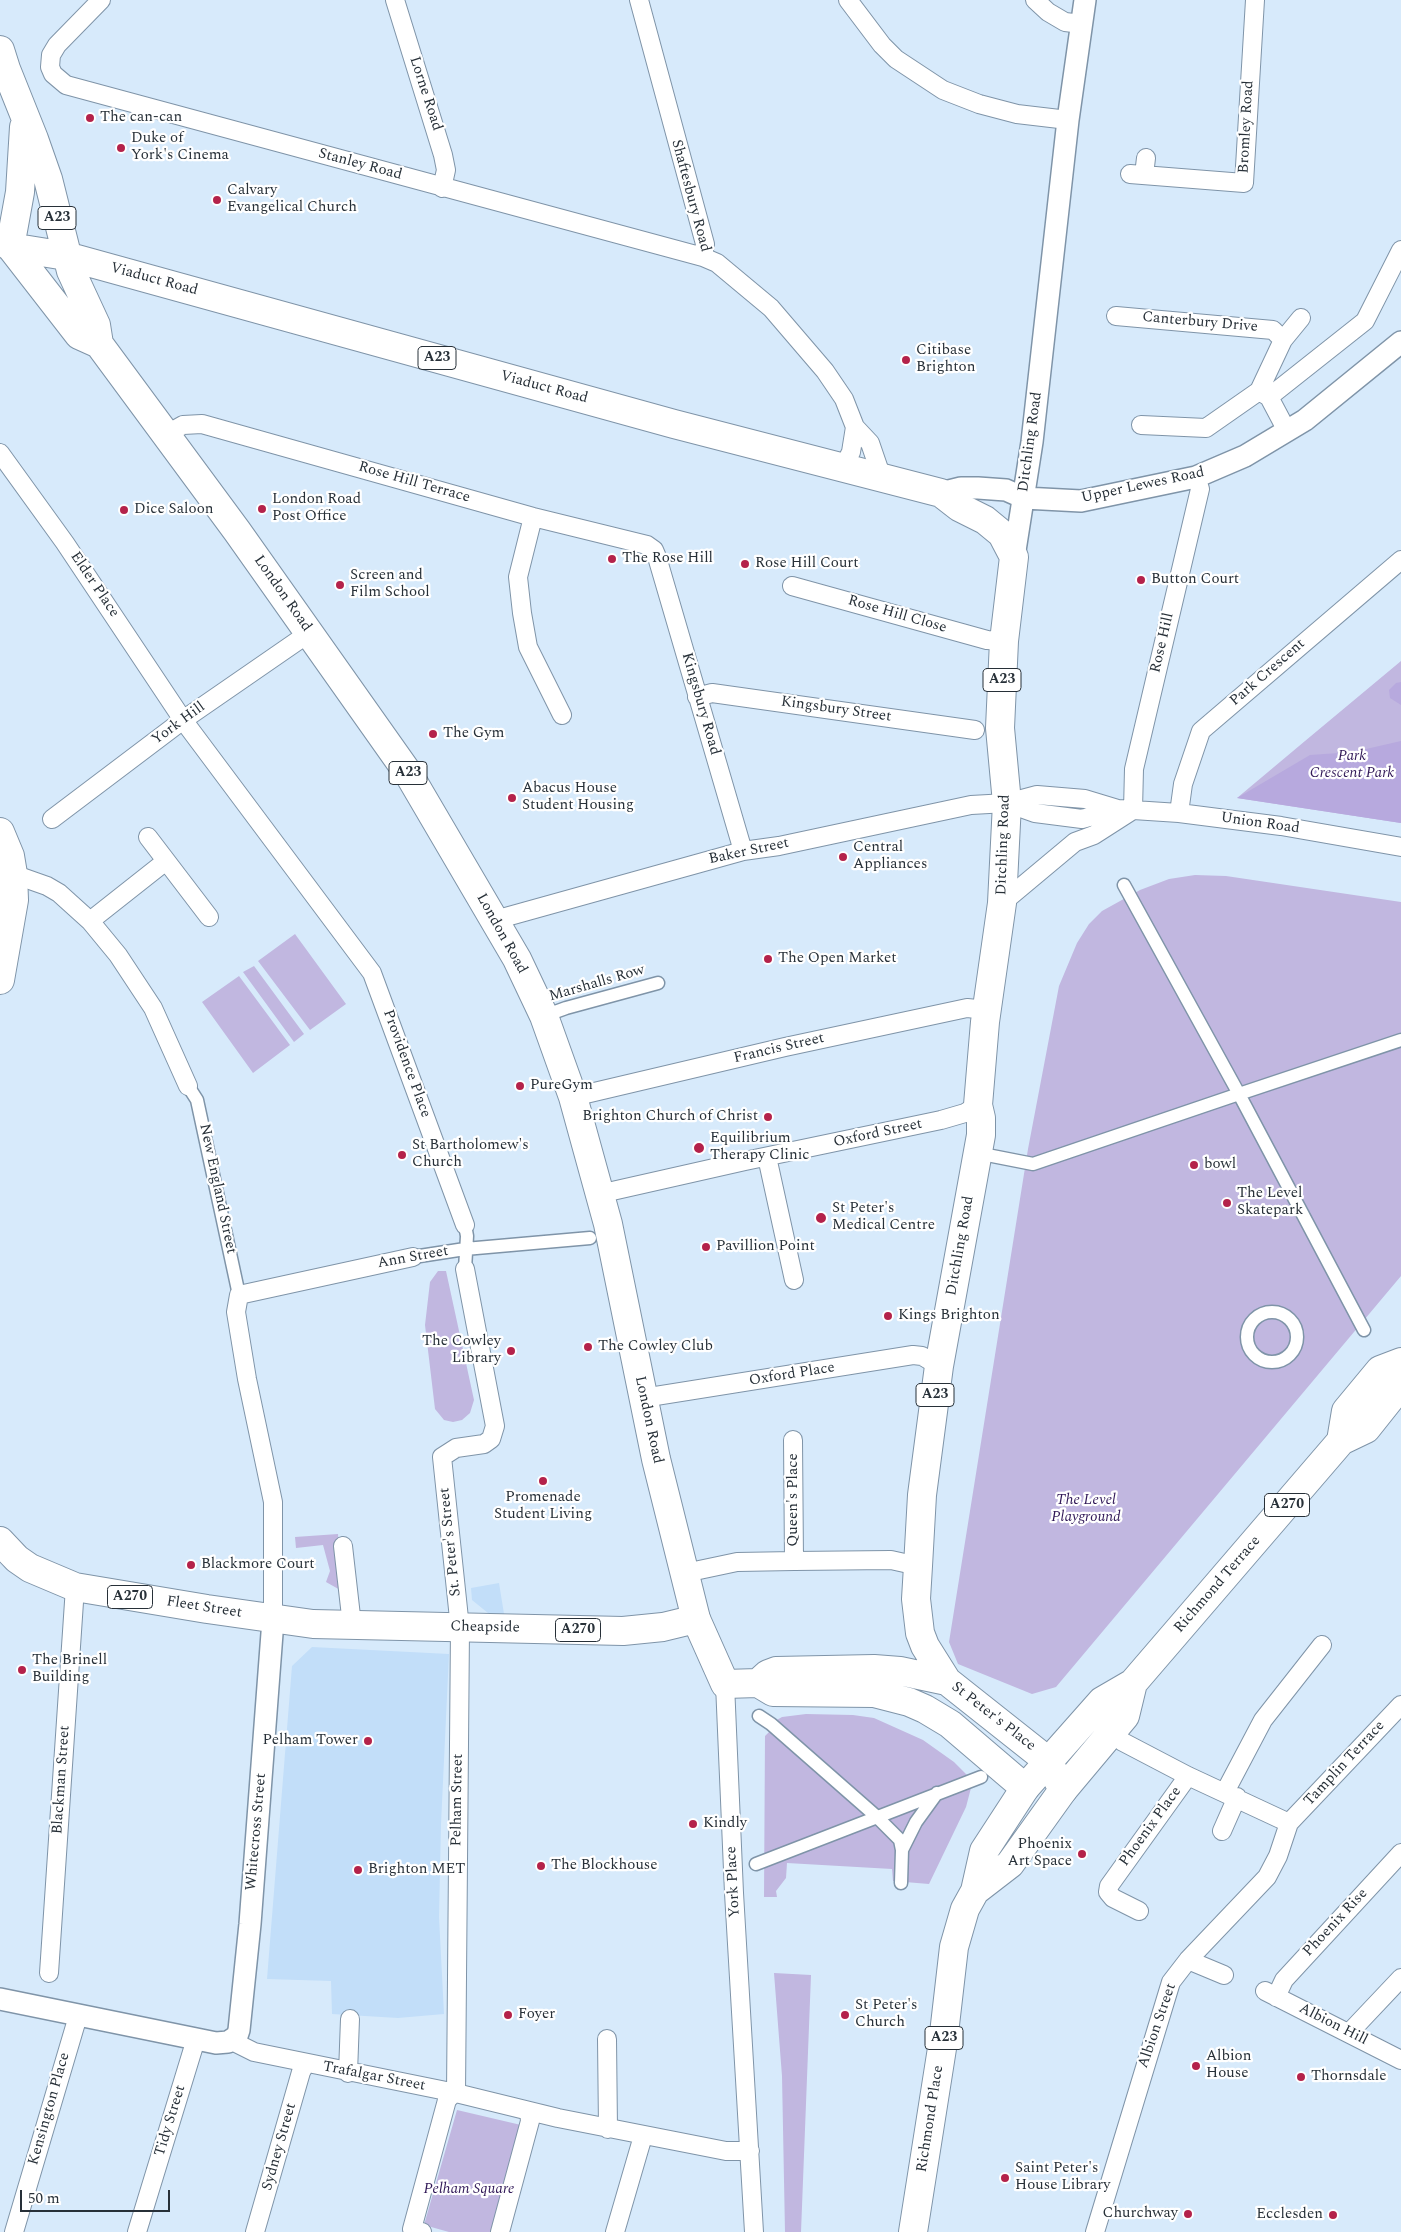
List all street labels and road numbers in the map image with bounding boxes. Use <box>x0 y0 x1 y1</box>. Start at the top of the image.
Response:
street label: Lorne Road <box>405 55 445 133</box>
street label: Bromley Road <box>1236 80 1258 174</box>
street label: Shaftesbury Road <box>666 138 714 254</box>
street label: Stanley Road <box>316 145 404 185</box>
road number: A23 <box>38 207 76 230</box>
street label: Viaduct Road <box>108 260 200 300</box>
street label: Canterbury Drive <box>1141 309 1259 337</box>
road number: A23 <box>418 346 456 369</box>
street label: Viaduct Road <box>498 368 590 408</box>
street label: Ditchling Road <box>1015 391 1047 493</box>
street label: Rose Hill Terrace <box>356 458 472 508</box>
street label: Upper Lewes Road <box>1080 464 1206 508</box>
street label: Elder Place <box>65 549 123 621</box>
street label: London Road <box>249 552 315 636</box>
street label: Rose Hill Close <box>845 592 949 638</box>
street label: Rose Hill <box>1147 611 1179 675</box>
street label: Park Crescent <box>1227 635 1309 711</box>
street label: Kingsbury Road <box>677 651 723 757</box>
road number: A23 <box>983 668 1021 692</box>
street label: Kingsbury Street <box>780 693 892 727</box>
street label: York Hill <box>149 699 209 749</box>
road number: A23 <box>389 761 427 784</box>
street label: Ditchling Road <box>993 794 1015 896</box>
street label: Union Road <box>1219 810 1301 838</box>
street label: Baker Street <box>707 835 791 869</box>
street label: London Road <box>472 891 530 977</box>
street label: Marshalls Row <box>547 962 647 1006</box>
street label: Providence Place <box>378 1008 434 1120</box>
street label: Francis Street <box>732 1030 826 1068</box>
street label: Oxford Street <box>832 1116 924 1152</box>
street label: New England Street <box>194 1122 240 1256</box>
street label: Ditchling Road <box>943 1195 979 1297</box>
street label: Ann Street <box>376 1243 450 1273</box>
street label: Oxford Place <box>748 1359 836 1391</box>
street label: London Road <box>630 1375 666 1465</box>
road number: A23 <box>916 1384 954 1406</box>
street label: Queen's Place <box>785 1453 803 1547</box>
street label: St. Peter's Street <box>436 1487 466 1597</box>
road number: A270 <box>1264 1494 1310 1516</box>
street label: Richmond Terrace <box>1171 1533 1265 1637</box>
road number: A270 <box>108 1585 152 1608</box>
street label: Fleet Street <box>165 1593 243 1623</box>
street label: Cheapside <box>450 1618 520 1638</box>
road number: A270 <box>556 1618 600 1642</box>
street label: St Peter's Place <box>947 1679 1039 1755</box>
street label: Tamplin Terrace <box>1301 1718 1389 1810</box>
street label: Blackman Street <box>49 1725 75 1835</box>
street label: Pelham Street <box>448 1753 468 1847</box>
street label: Whitecross Street <box>243 1773 271 1891</box>
street label: Phoenix Place <box>1116 1784 1186 1870</box>
street label: York Place <box>723 1846 745 1918</box>
street label: Phoenix Rise <box>1300 1885 1372 1961</box>
street label: Albion Street <box>1135 1981 1181 2071</box>
street label: Albion Hill <box>1296 2000 1370 2050</box>
road number: A23 <box>925 2026 963 2050</box>
street label: Kensington Place <box>25 2051 75 2167</box>
street label: Trafalgar Street <box>321 2058 427 2096</box>
street label: Richmond Place <box>914 2064 948 2174</box>
street label: Tidy Street <box>152 2083 190 2159</box>
street label: Sydney Street <box>259 2101 301 2193</box>

